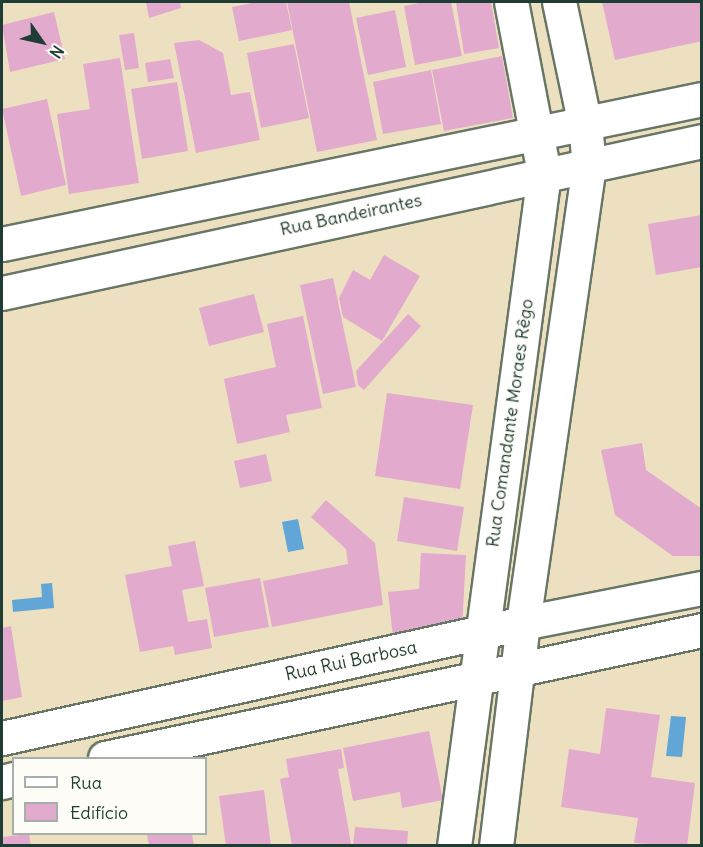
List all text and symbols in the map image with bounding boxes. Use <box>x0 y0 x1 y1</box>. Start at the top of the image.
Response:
north arrow <box>12 12 72 72</box>
text: N <box>46 42 68 62</box>
street label: Rua Bandeirantes <box>278 189 424 241</box>
street label: Rua Comandante Moraes Rêgo <box>482 297 538 549</box>
street label: Rua Rui Barbosa <box>283 636 419 686</box>
legend <box>12 757 207 835</box>
text: Rua <box>70 771 102 794</box>
text: Edifício <box>70 801 128 824</box>

